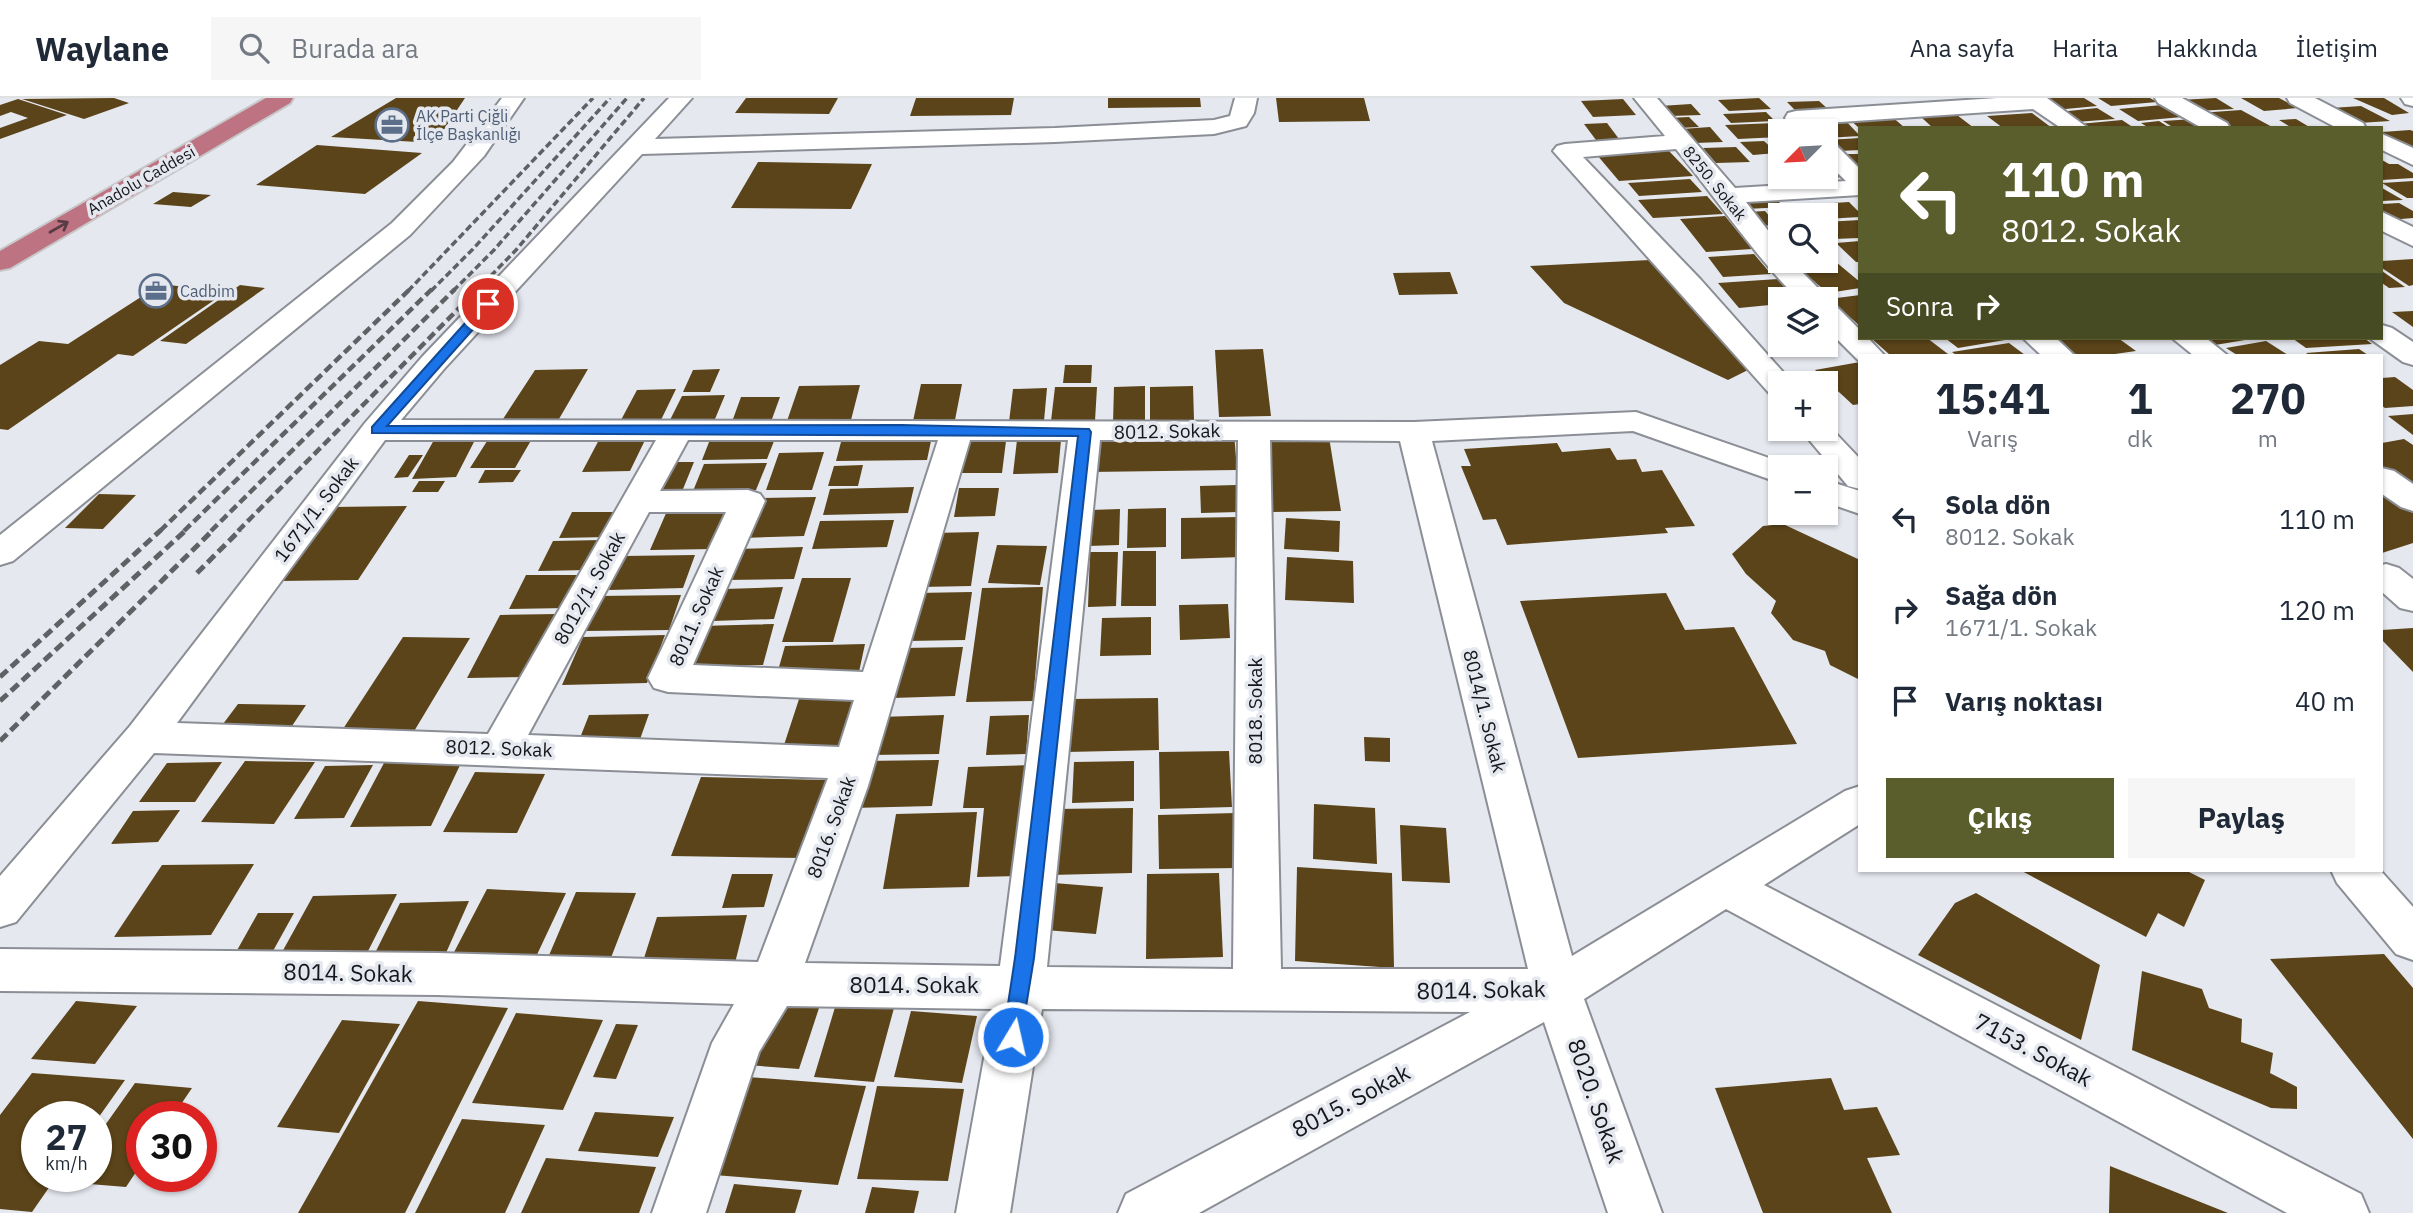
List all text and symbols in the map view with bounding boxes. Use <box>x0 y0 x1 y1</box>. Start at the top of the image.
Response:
search box <box>211 17 701 80</box>
text: Waylane <box>35 27 169 70</box>
icon: search <box>235 29 273 67</box>
text: Burada ara <box>291 31 419 65</box>
text: Ana sayfa <box>1910 32 2014 64</box>
text: Harita <box>2052 32 2118 64</box>
text: Hakkında <box>2156 32 2258 64</box>
text: İletişim <box>2296 32 2378 64</box>
office icon: AK Parti Çiğli İlçe Başkanlığı <box>373 106 411 144</box>
place label: AK Parti Çiğli İlçe Başkanlığı <box>416 106 521 144</box>
north arrow <box>1768 119 1838 189</box>
map controls <box>1768 119 1838 525</box>
street label: Anadolu Caddesi <box>84 141 198 219</box>
street label: 8250. Sokak <box>1679 142 1751 225</box>
text: 110 m <box>2001 147 2145 210</box>
icon: left <box>1886 154 1977 245</box>
button: search <box>1768 203 1838 273</box>
text: 8012. Sokak <box>2001 209 2181 251</box>
one-way arrow <box>49 220 69 234</box>
office icon: Cadbim <box>137 272 175 310</box>
pin <box>458 274 518 334</box>
place label: Cadbim <box>180 281 235 301</box>
icon: arrive <box>469 285 507 323</box>
button: layers <box>1768 287 1838 357</box>
icon: right <box>1968 287 2006 325</box>
text: Sonra <box>1886 289 1954 323</box>
button: + <box>1768 371 1838 441</box>
text: 15:41 <box>1935 371 2050 426</box>
text: 1 <box>2127 371 2153 426</box>
text: 270 <box>2230 371 2306 426</box>
street label: 8012. Sokak <box>1113 418 1221 444</box>
text: Varış <box>1967 423 2018 453</box>
text: dk <box>2127 423 2153 453</box>
text: m <box>2258 423 2278 453</box>
street label: 1671/1. Sokak <box>269 452 363 566</box>
button: − <box>1768 455 1838 525</box>
text: Sola dön <box>1945 487 2051 521</box>
icon: left <box>1886 500 1924 538</box>
text: 110 m <box>2279 502 2355 536</box>
text: 8012. Sokak <box>1945 521 2075 551</box>
street label: 8012/1. Sokak <box>548 527 630 649</box>
street label: 8011. Sokak <box>663 562 729 670</box>
text: Sağa dön <box>1945 578 2057 612</box>
icon: right <box>1886 591 1924 629</box>
text: 120 m <box>2279 593 2355 627</box>
text: 1671/1. Sokak <box>1945 612 2097 642</box>
street label: 8014/1. Sokak <box>1458 647 1512 775</box>
street label: 8018. Sokak <box>1243 657 1267 765</box>
icon: arrive <box>1886 682 1924 720</box>
text: Varış noktası <box>1945 684 2103 718</box>
text: 40 m <box>2295 684 2355 718</box>
street label: 8012. Sokak <box>445 734 553 762</box>
street label: 8016. Sokak <box>801 773 861 881</box>
button: Çıkış <box>1886 778 2114 858</box>
button: Paylaş <box>2128 778 2355 858</box>
street label: 8014. Sokak <box>283 956 413 988</box>
street label: 8014. Sokak <box>849 969 979 999</box>
street label: 8014. Sokak <box>1416 973 1546 1005</box>
position arrow <box>976 1000 1050 1074</box>
street label: 7153. Sokak <box>1969 1005 2098 1093</box>
street label: 8020. Sokak <box>1562 1035 1632 1167</box>
street label: 8015. Sokak <box>1286 1056 1415 1144</box>
speed limit sign: 30 <box>126 1101 217 1192</box>
text: 27 <box>45 1114 88 1160</box>
text: km/h <box>45 1152 88 1175</box>

